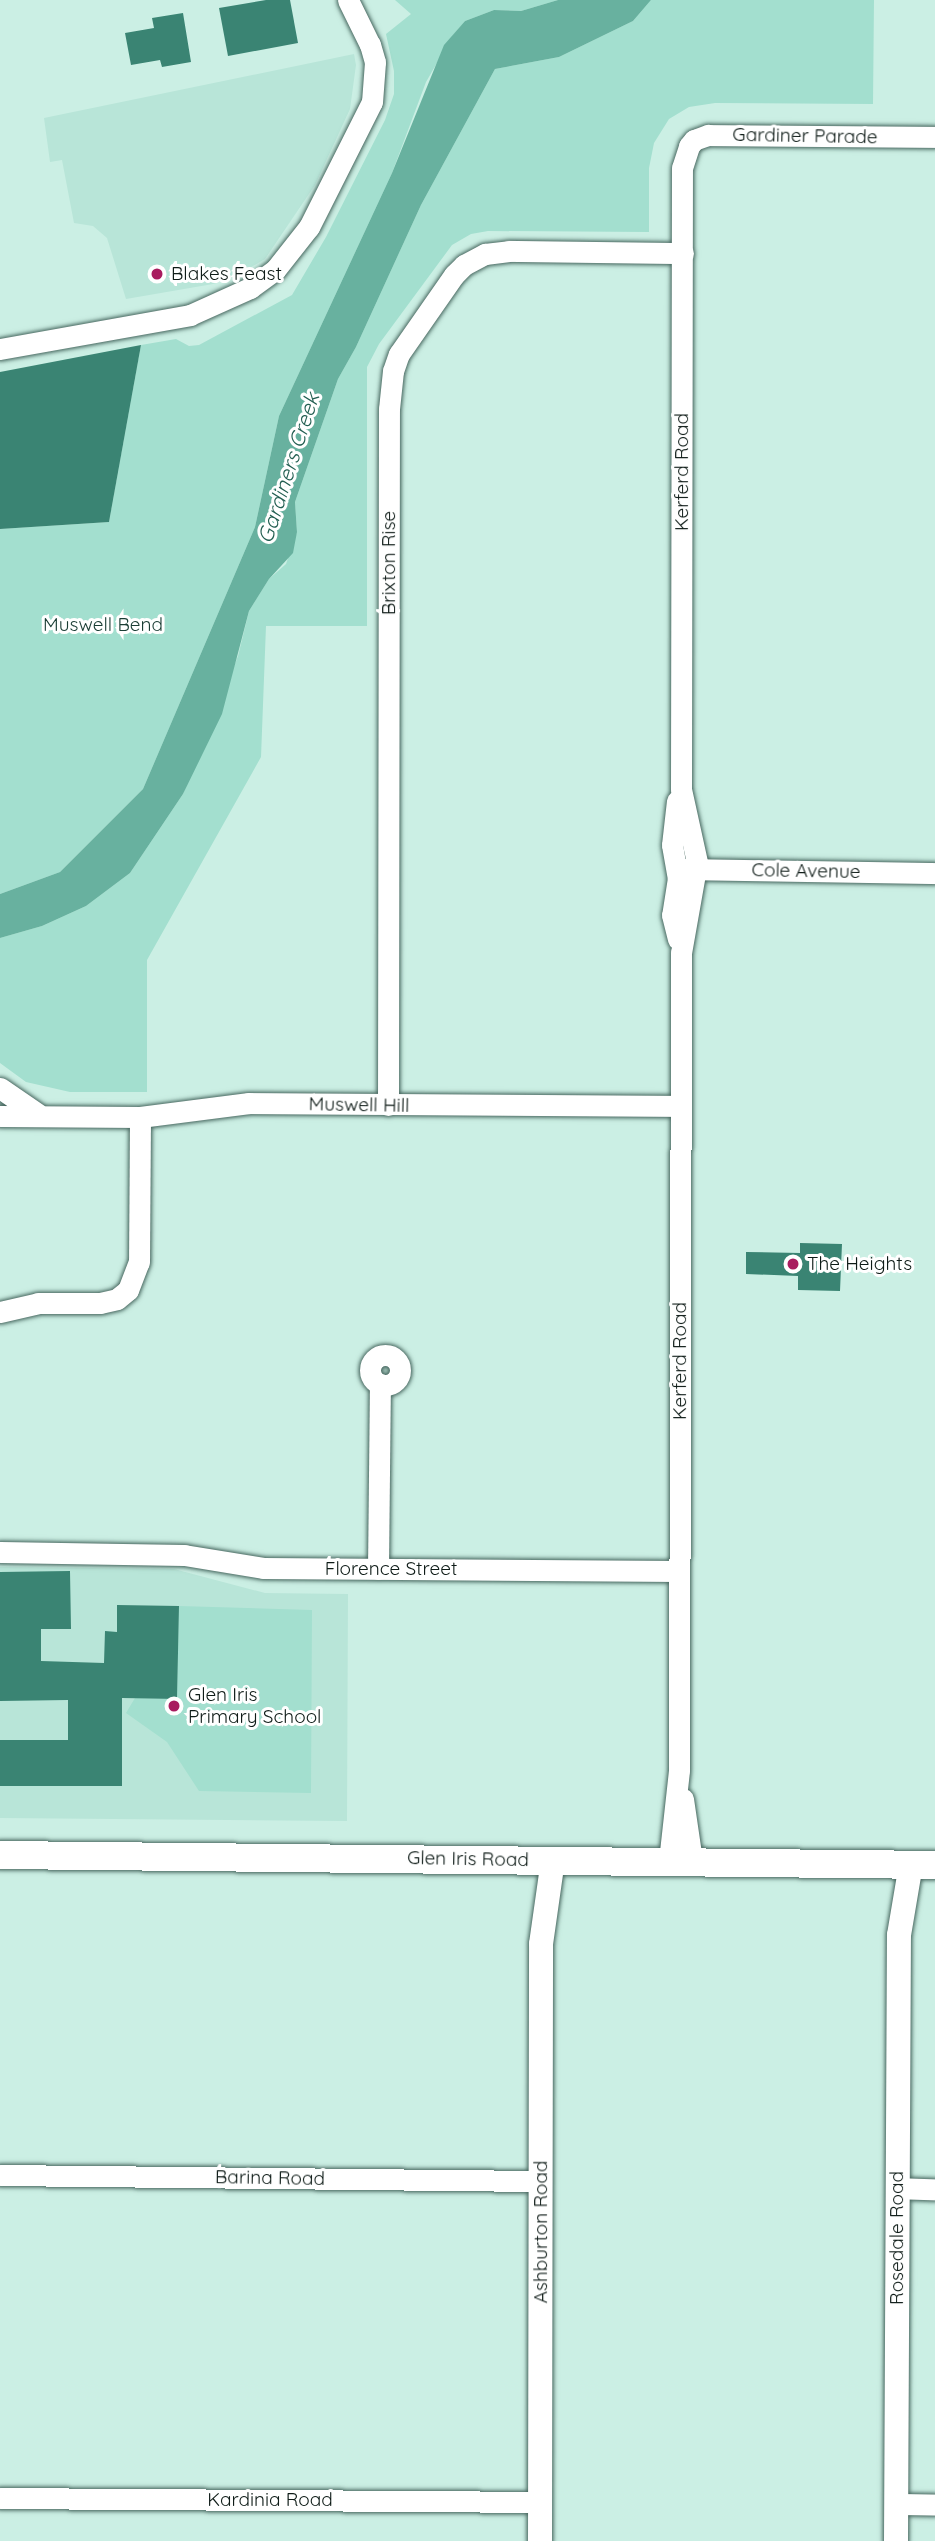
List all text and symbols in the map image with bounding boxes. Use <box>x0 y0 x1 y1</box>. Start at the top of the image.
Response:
street label: Gardiner Parade <box>732 123 878 149</box>
place label: Blakes Feast <box>171 263 282 285</box>
marker: Blakes Feast <box>149 266 165 282</box>
water label: Gardiners Creek <box>252 390 324 546</box>
street label: Kerferd Road <box>671 413 693 531</box>
street label: Brixton Rise <box>378 511 400 615</box>
park label: Muswell Bend <box>43 614 163 636</box>
street label: Cole Avenue <box>751 859 861 883</box>
street label: Muswell Hill <box>308 1093 410 1117</box>
place label: The Heights <box>807 1253 912 1275</box>
marker: The Heights <box>785 1256 801 1272</box>
street label: Kerferd Road <box>669 1302 691 1420</box>
street label: Florence Street <box>325 1558 457 1580</box>
place label: Glen Iris Primary School <box>188 1684 321 1728</box>
marker: Glen Iris Primary School <box>166 1698 182 1714</box>
street label: Glen Iris Road <box>407 1847 529 1871</box>
street label: Ashburton Road <box>530 2161 552 2303</box>
street label: Barina Road <box>215 2166 325 2190</box>
street label: Rosedale Road <box>886 2171 908 2305</box>
street label: Kardinia Road <box>207 2489 333 2511</box>

